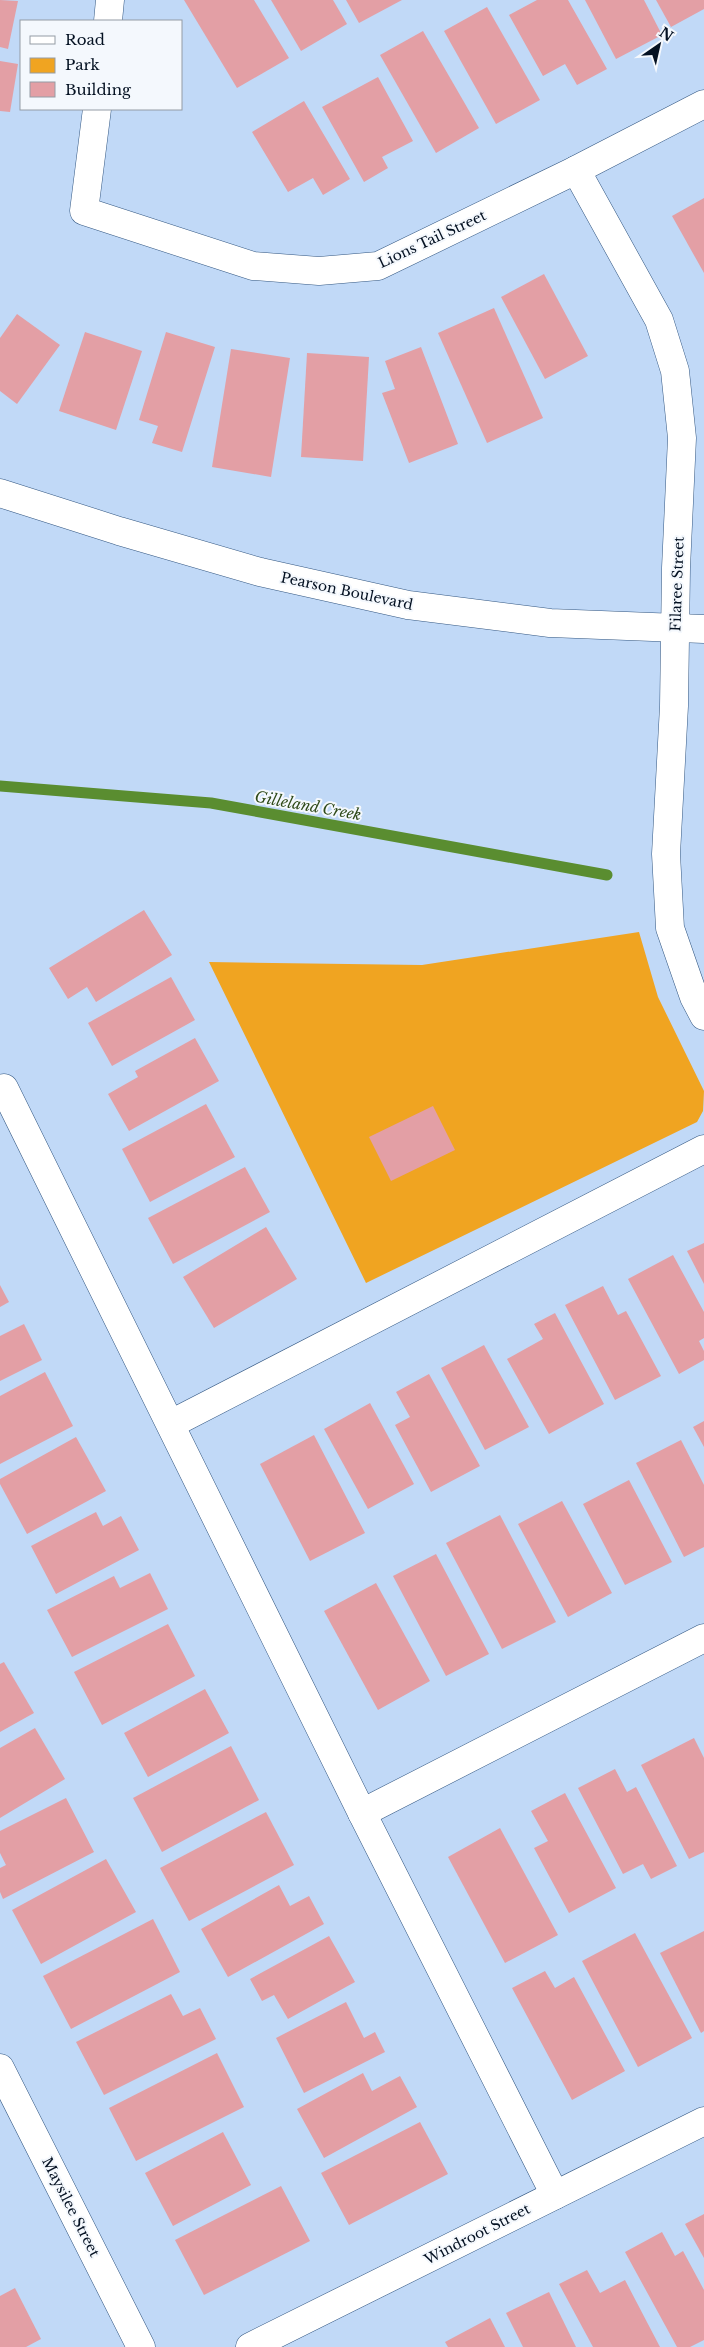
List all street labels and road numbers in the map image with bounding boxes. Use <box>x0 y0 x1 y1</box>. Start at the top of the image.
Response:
street label: Lions Tail Street <box>375 206 489 272</box>
street label: Filaree Street <box>666 535 688 632</box>
street label: Pearson Boulevard <box>279 568 415 614</box>
street label: Maysilee Street <box>38 2154 104 2260</box>
street label: Windroot Street <box>420 2199 534 2269</box>

